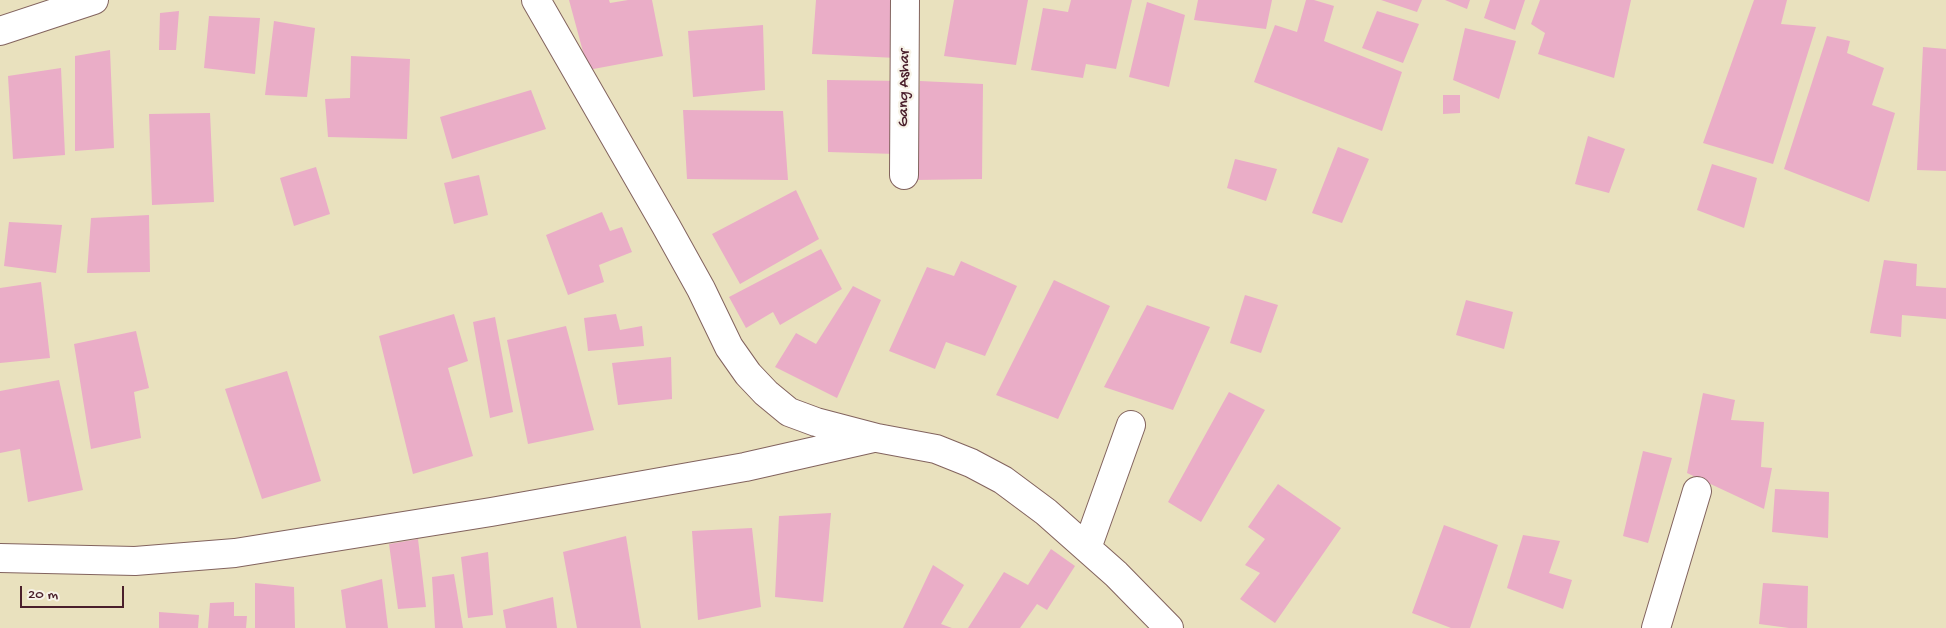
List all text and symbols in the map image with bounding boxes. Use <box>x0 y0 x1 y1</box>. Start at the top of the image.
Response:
street label: Gang Ashar <box>895 49 915 127</box>
scale bar <box>22 576 126 608</box>
text: 20 m <box>28 586 58 604</box>

